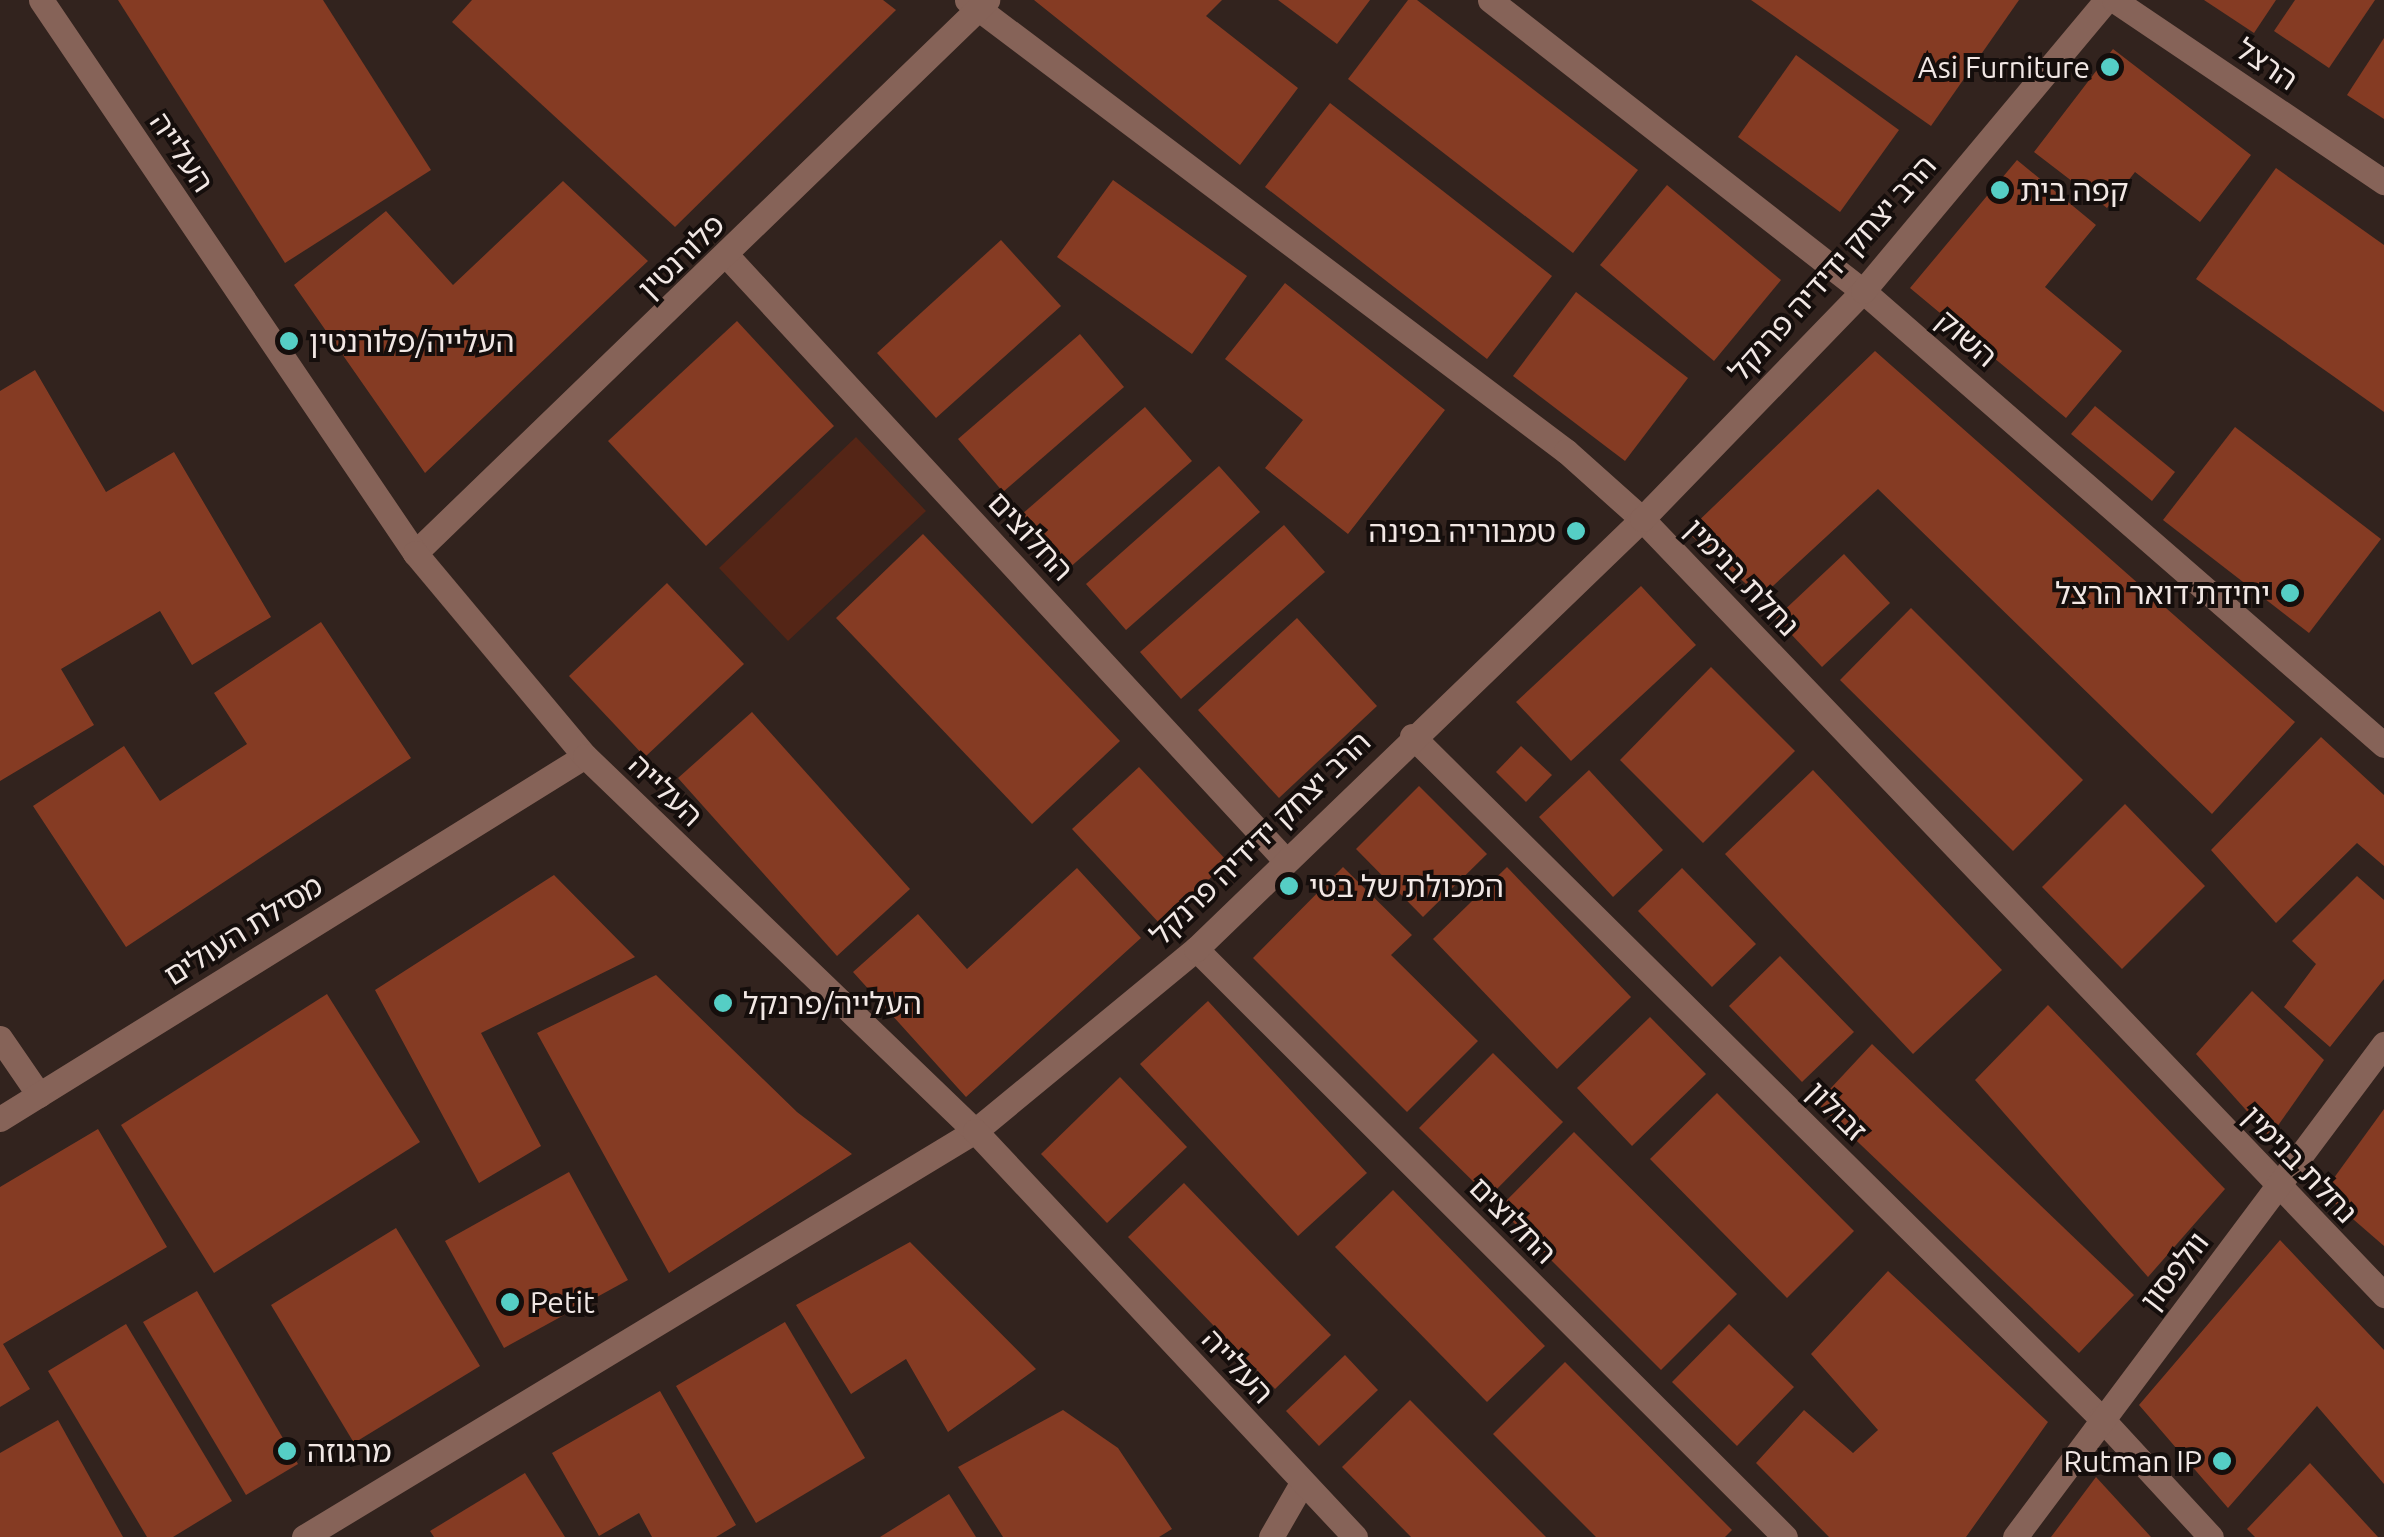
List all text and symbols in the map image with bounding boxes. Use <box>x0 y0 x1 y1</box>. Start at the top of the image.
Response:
street label: הרצל <box>2229 30 2305 98</box>
place label: Asi Furniture <box>1918 49 2090 85</box>
marker: Asi Furniture <box>2099 56 2121 78</box>
street label: העלייה <box>142 105 222 199</box>
street label: הרב יצחק ידידיה פרנקל <box>1721 147 1943 389</box>
place label: קפה בית <box>2020 172 2128 208</box>
marker: קפה בית <box>1989 179 2011 201</box>
street label: פלורנטין <box>630 206 732 306</box>
street label: השוק <box>1929 302 2005 374</box>
place label: העלייה/פלורנטין <box>309 323 515 359</box>
marker: העלייה/פלורנטין <box>278 330 300 352</box>
street label: החלוצים <box>981 484 1081 588</box>
street label: נחלת בנימין <box>1677 511 1807 643</box>
place label: טמבוריה בפינה <box>1368 513 1556 549</box>
marker: טמבוריה בפינה <box>1565 520 1587 542</box>
place label: יחידת דואר הרצל <box>2055 575 2270 611</box>
marker: יחידת דואר הרצל <box>2279 582 2301 604</box>
street label: הרב יצחק ידידיה פרנקל <box>1142 724 1378 952</box>
street label: העלייה <box>622 746 710 834</box>
street label: מסילת העולים <box>157 867 329 993</box>
place label: המכולת של בטי <box>1309 868 1504 904</box>
marker: המכולת של בטי <box>1278 875 1300 897</box>
place label: העלייה/פרנקל <box>743 985 922 1021</box>
marker: העלייה/פרנקל <box>712 992 734 1014</box>
street label: זבולון <box>1799 1073 1875 1149</box>
street label: נחלת בנימין <box>2235 1098 2365 1230</box>
street label: החלוצים <box>1462 1169 1564 1271</box>
street label: וולפסון <box>2132 1225 2216 1317</box>
place label: Petit <box>530 1284 595 1320</box>
marker: Petit <box>499 1291 521 1313</box>
street label: העלייה <box>1195 1321 1281 1411</box>
place label: מרגוזה <box>307 1433 391 1469</box>
marker: מרגוזה <box>276 1440 298 1462</box>
place label: Rutman IP <box>2063 1443 2202 1479</box>
marker: Rutman IP <box>2211 1450 2233 1472</box>

